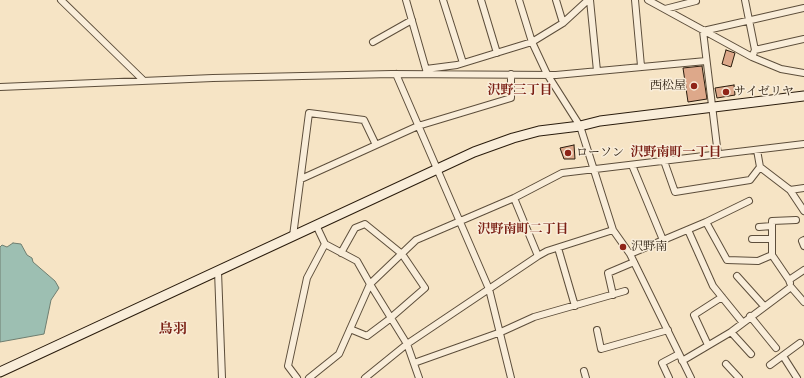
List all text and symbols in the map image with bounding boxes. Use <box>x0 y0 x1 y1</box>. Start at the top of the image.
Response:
place label: 西松屋 <box>650 79 686 93</box>
marker: 西松屋 <box>689 81 699 91</box>
district label: 沢野三丁目 <box>488 83 552 99</box>
place label: サイゼリヤ <box>734 85 794 99</box>
marker: サイゼリヤ <box>721 87 731 97</box>
district label: 沢野南町一丁目 <box>631 145 721 161</box>
place label: ローソン <box>576 146 624 160</box>
marker: ローソン <box>563 148 573 158</box>
district label: 沢野南町二丁目 <box>478 222 568 238</box>
place label: 沢野南 <box>631 240 667 254</box>
marker: 沢野南 <box>618 242 628 252</box>
district label: 鳥羽 <box>159 321 187 337</box>

